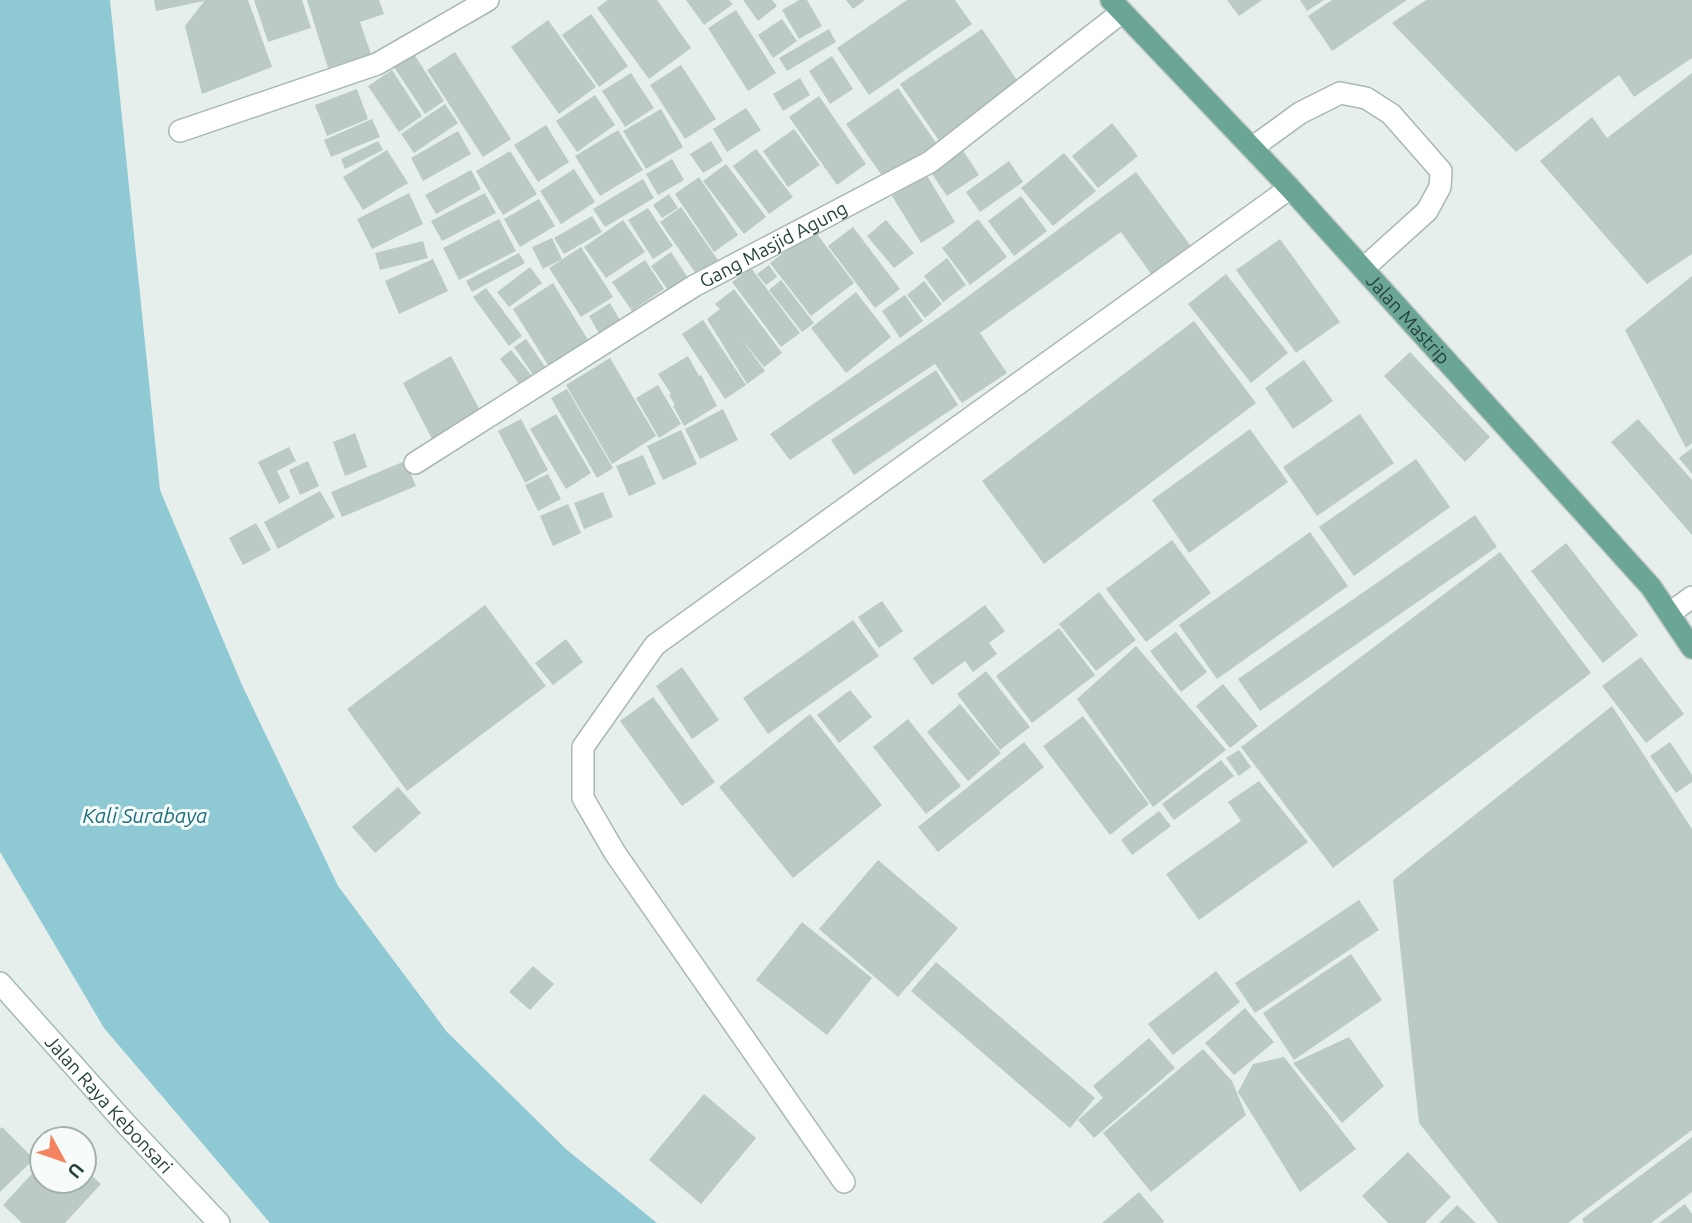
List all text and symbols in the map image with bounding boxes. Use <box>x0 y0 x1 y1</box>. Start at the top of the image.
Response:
street label: Gang Masjid Agung <box>696 197 851 292</box>
street label: Jalan Mastrip <box>1362 269 1455 369</box>
water label: Kali Surabaya <box>83 803 207 827</box>
street label: Jalan Raya Kebonsari <box>41 1031 177 1178</box>
north arrow <box>28 1125 98 1195</box>
text: U <box>63 1159 89 1183</box>

